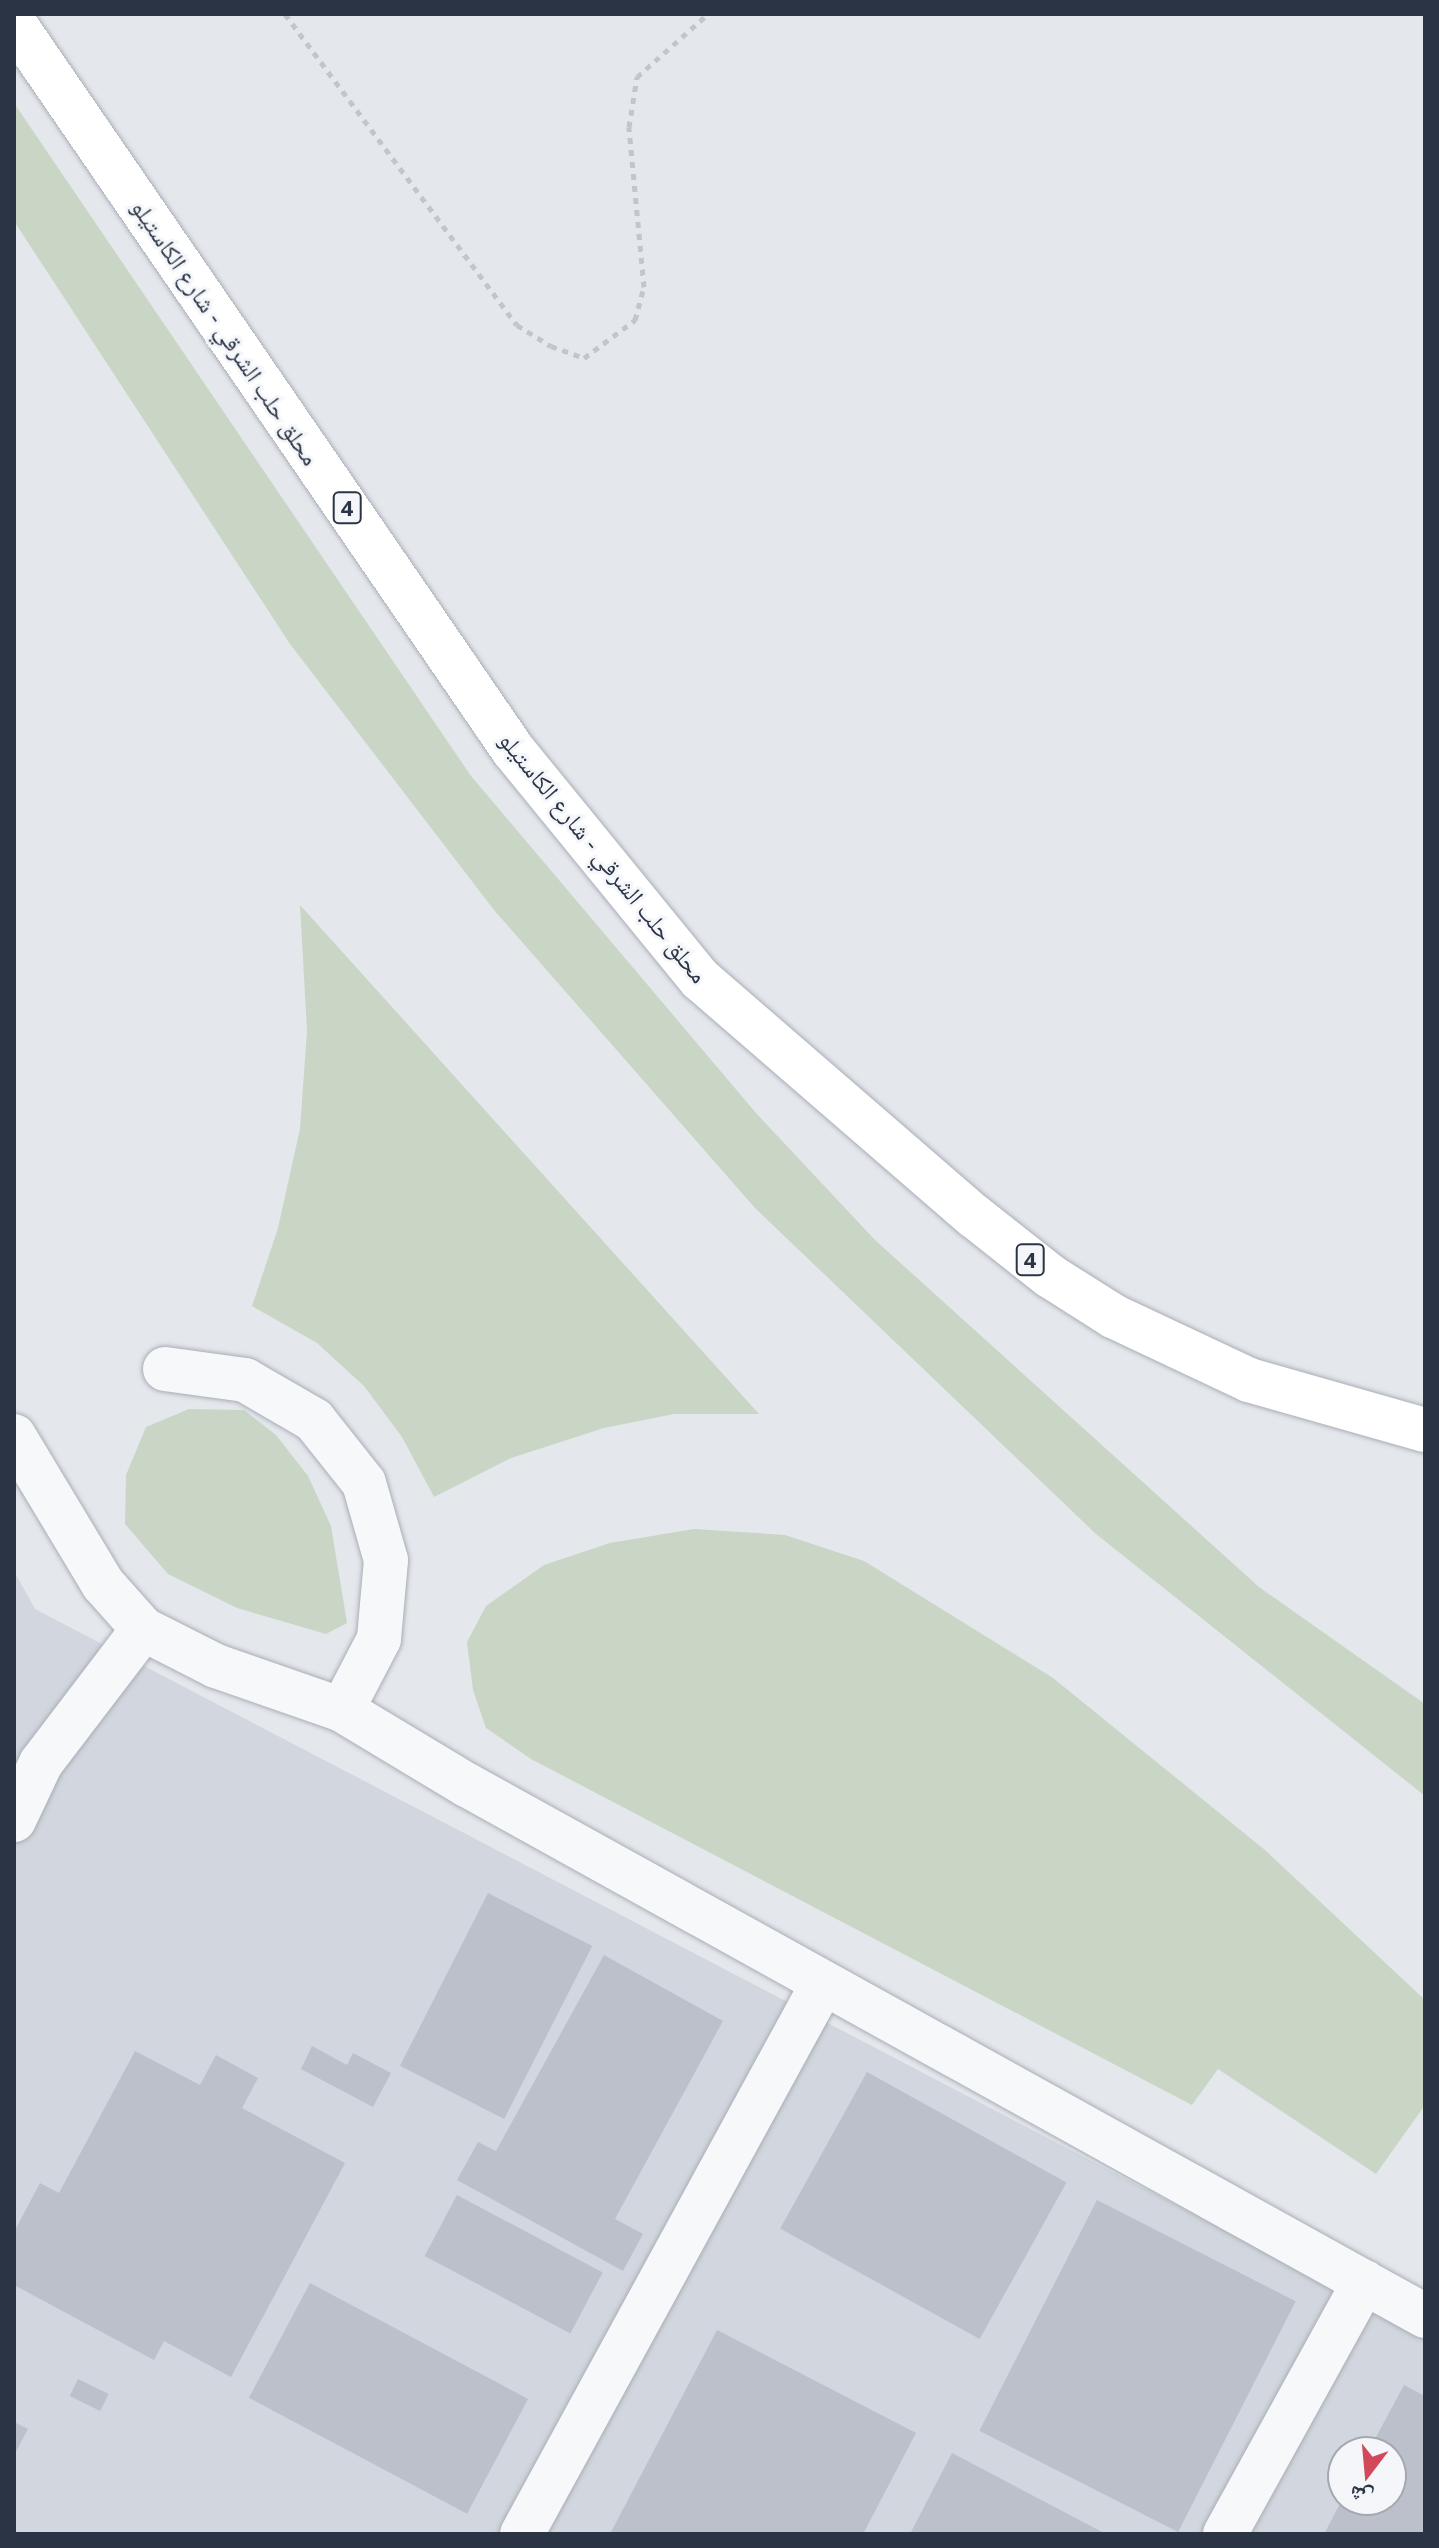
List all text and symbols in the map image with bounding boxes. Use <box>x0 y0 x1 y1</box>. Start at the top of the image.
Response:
street label: محلق حلب الشرقي - شارع الكاستيلو <box>126 194 326 470</box>
road number: 4 <box>331 490 363 526</box>
street label: محلق حلب الشرقي - شارع الكاستيلو <box>494 726 714 988</box>
road number: 4 <box>1014 1242 1046 1278</box>
north arrow <box>1327 2436 1407 2516</box>
text: ش <box>1346 2480 1376 2515</box>

